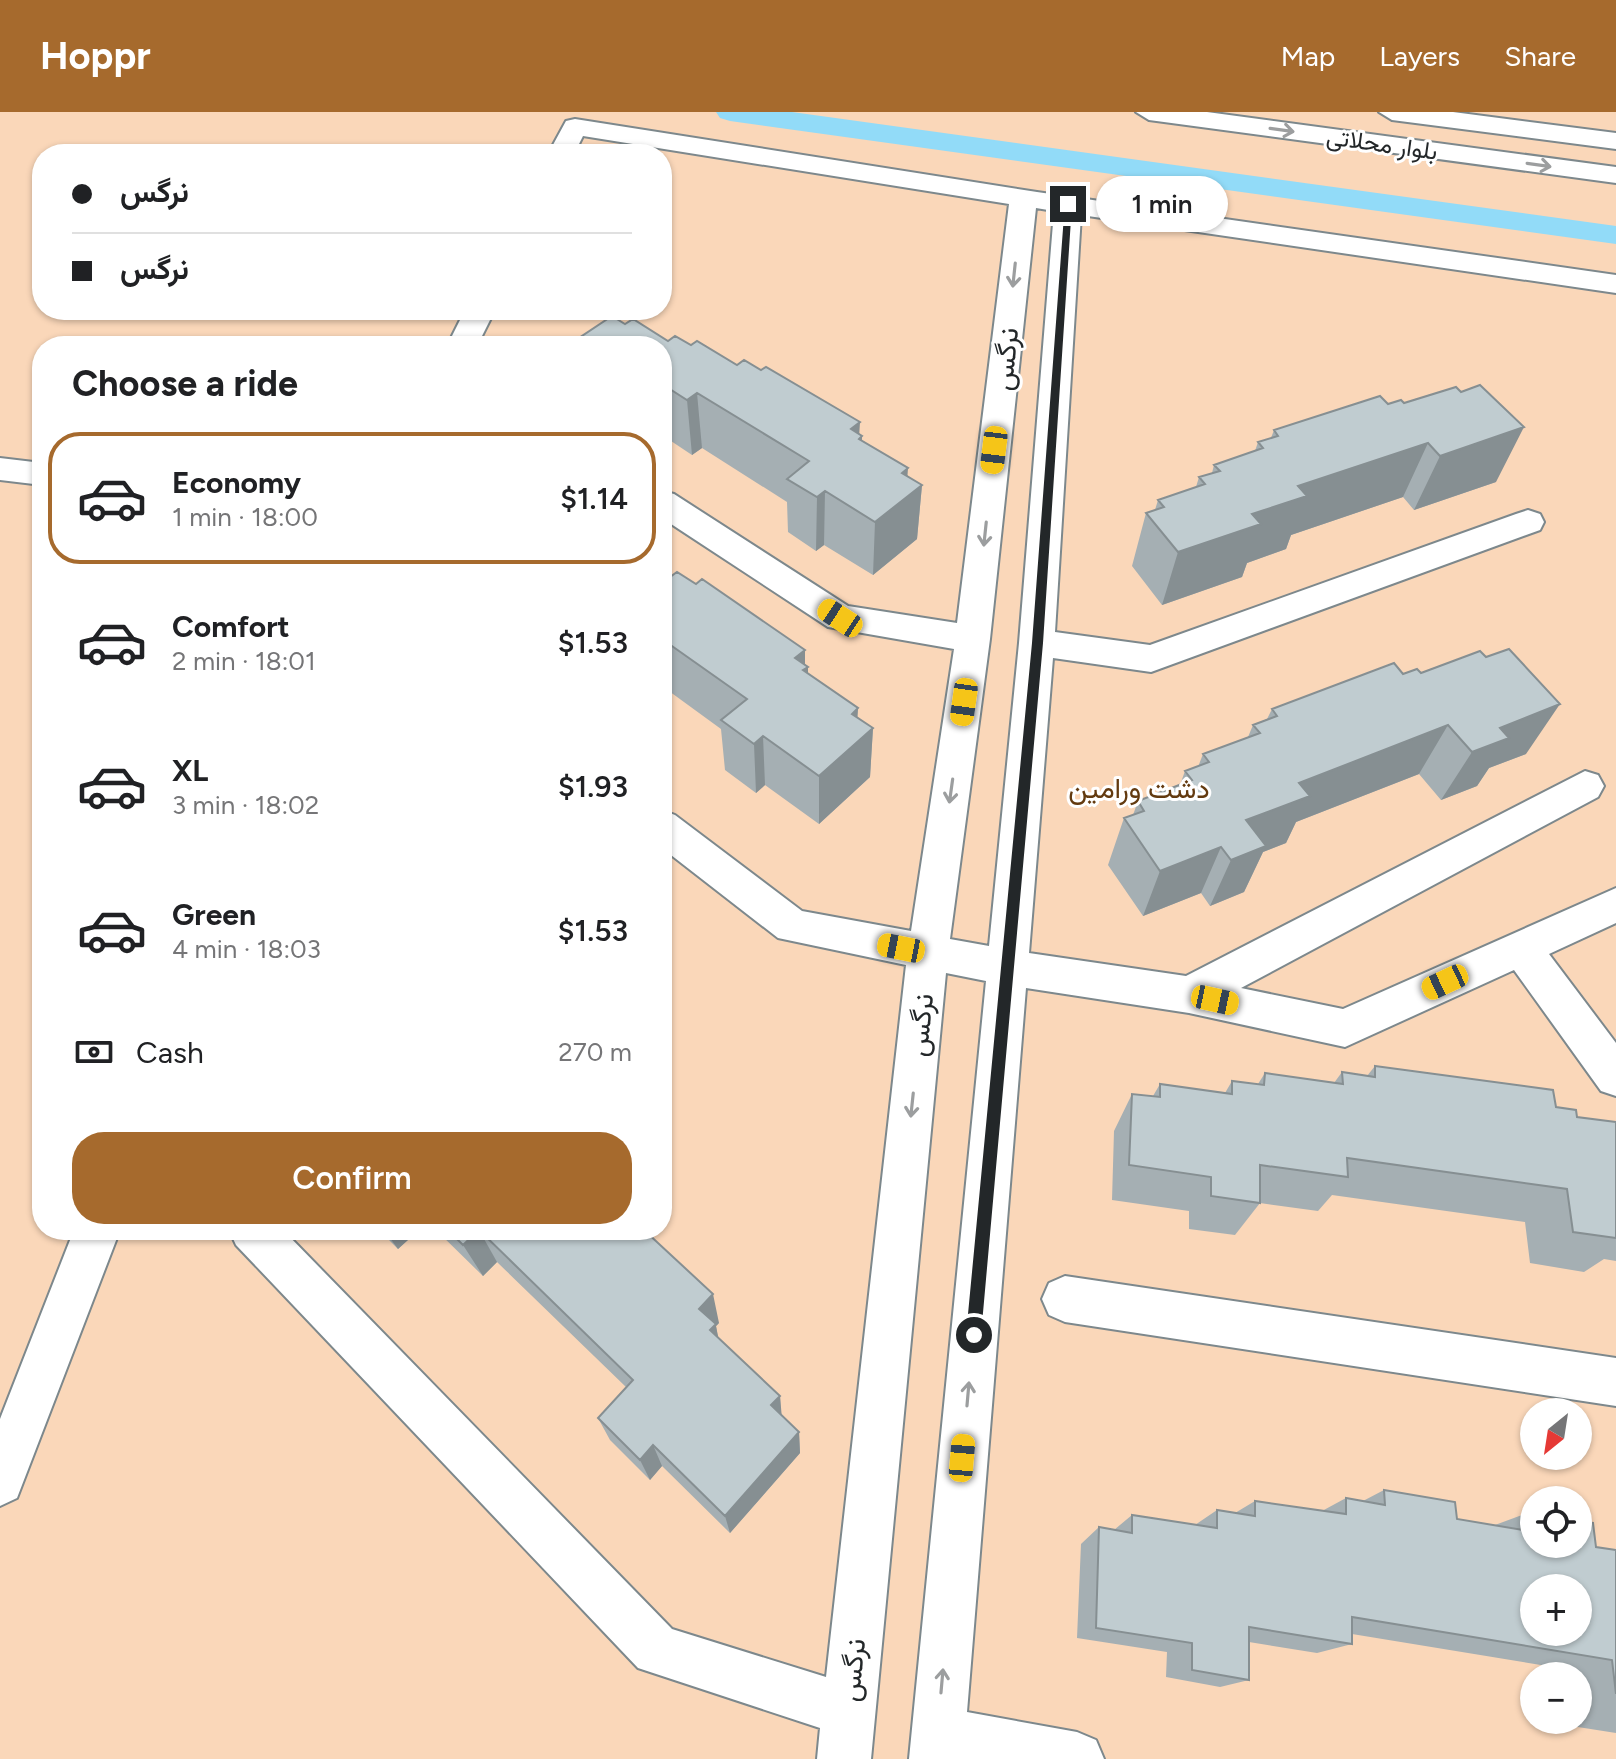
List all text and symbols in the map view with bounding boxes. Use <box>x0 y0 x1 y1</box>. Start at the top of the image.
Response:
text: Hoppr <box>40 33 151 79</box>
text: Map <box>1281 39 1335 73</box>
text: Layers <box>1379 39 1460 73</box>
text: Share <box>1504 39 1576 73</box>
street label: بلوار محلاتی <box>1325 121 1439 167</box>
one-way arrow <box>1269 123 1294 138</box>
one-way arrow <box>1526 158 1551 173</box>
text: نرگس <box>120 173 189 210</box>
callout: 1 min <box>1096 176 1228 232</box>
route end <box>1050 186 1086 222</box>
text: 1 min <box>1132 188 1192 220</box>
text: نرگس <box>120 250 189 287</box>
one-way arrow <box>1006 261 1021 288</box>
street label: نرگس <box>985 326 1026 392</box>
text: Choose a ride <box>72 362 298 405</box>
car <box>979 425 1009 475</box>
icon: car <box>76 462 148 534</box>
text: Economy <box>172 464 301 501</box>
text: $1.14 <box>560 480 628 517</box>
text: 1 min · 18:00 <box>172 501 318 533</box>
one-way arrow <box>977 521 992 546</box>
car <box>813 595 867 641</box>
icon: car <box>76 606 148 678</box>
text: Comfort <box>172 608 290 645</box>
text: $1.53 <box>558 624 628 661</box>
text: 2 min · 18:01 <box>172 645 316 677</box>
car <box>949 677 979 727</box>
icon: car <box>76 750 148 822</box>
text: XL <box>172 752 208 789</box>
text: $1.93 <box>558 768 628 805</box>
park label: دشت ورامین <box>1068 771 1210 806</box>
one-way arrow <box>943 778 958 804</box>
text: 3 min · 18:02 <box>172 789 319 821</box>
icon: car <box>76 894 148 966</box>
text: Green <box>172 896 256 933</box>
text: $1.53 <box>558 912 628 949</box>
car <box>875 932 927 964</box>
text: 4 min · 18:03 <box>172 933 321 965</box>
car <box>1418 961 1472 1003</box>
car <box>1189 983 1241 1017</box>
street label: نرگس <box>900 992 941 1058</box>
icon: cash <box>72 1030 116 1074</box>
text: Cash <box>136 1034 204 1071</box>
text: 270 m <box>558 1036 632 1068</box>
one-way arrow <box>904 1091 919 1118</box>
button: Confirm <box>72 1132 632 1224</box>
route start <box>956 1317 992 1353</box>
one-way arrow <box>961 1382 976 1408</box>
north arrow <box>1520 1398 1592 1470</box>
map controls <box>1520 1398 1592 1734</box>
car <box>948 1433 976 1483</box>
button: locate <box>1520 1486 1592 1558</box>
button: + <box>1520 1574 1592 1646</box>
street label: نرگس <box>832 1637 873 1703</box>
button: − <box>1520 1662 1592 1734</box>
one-way arrow <box>935 1668 950 1695</box>

